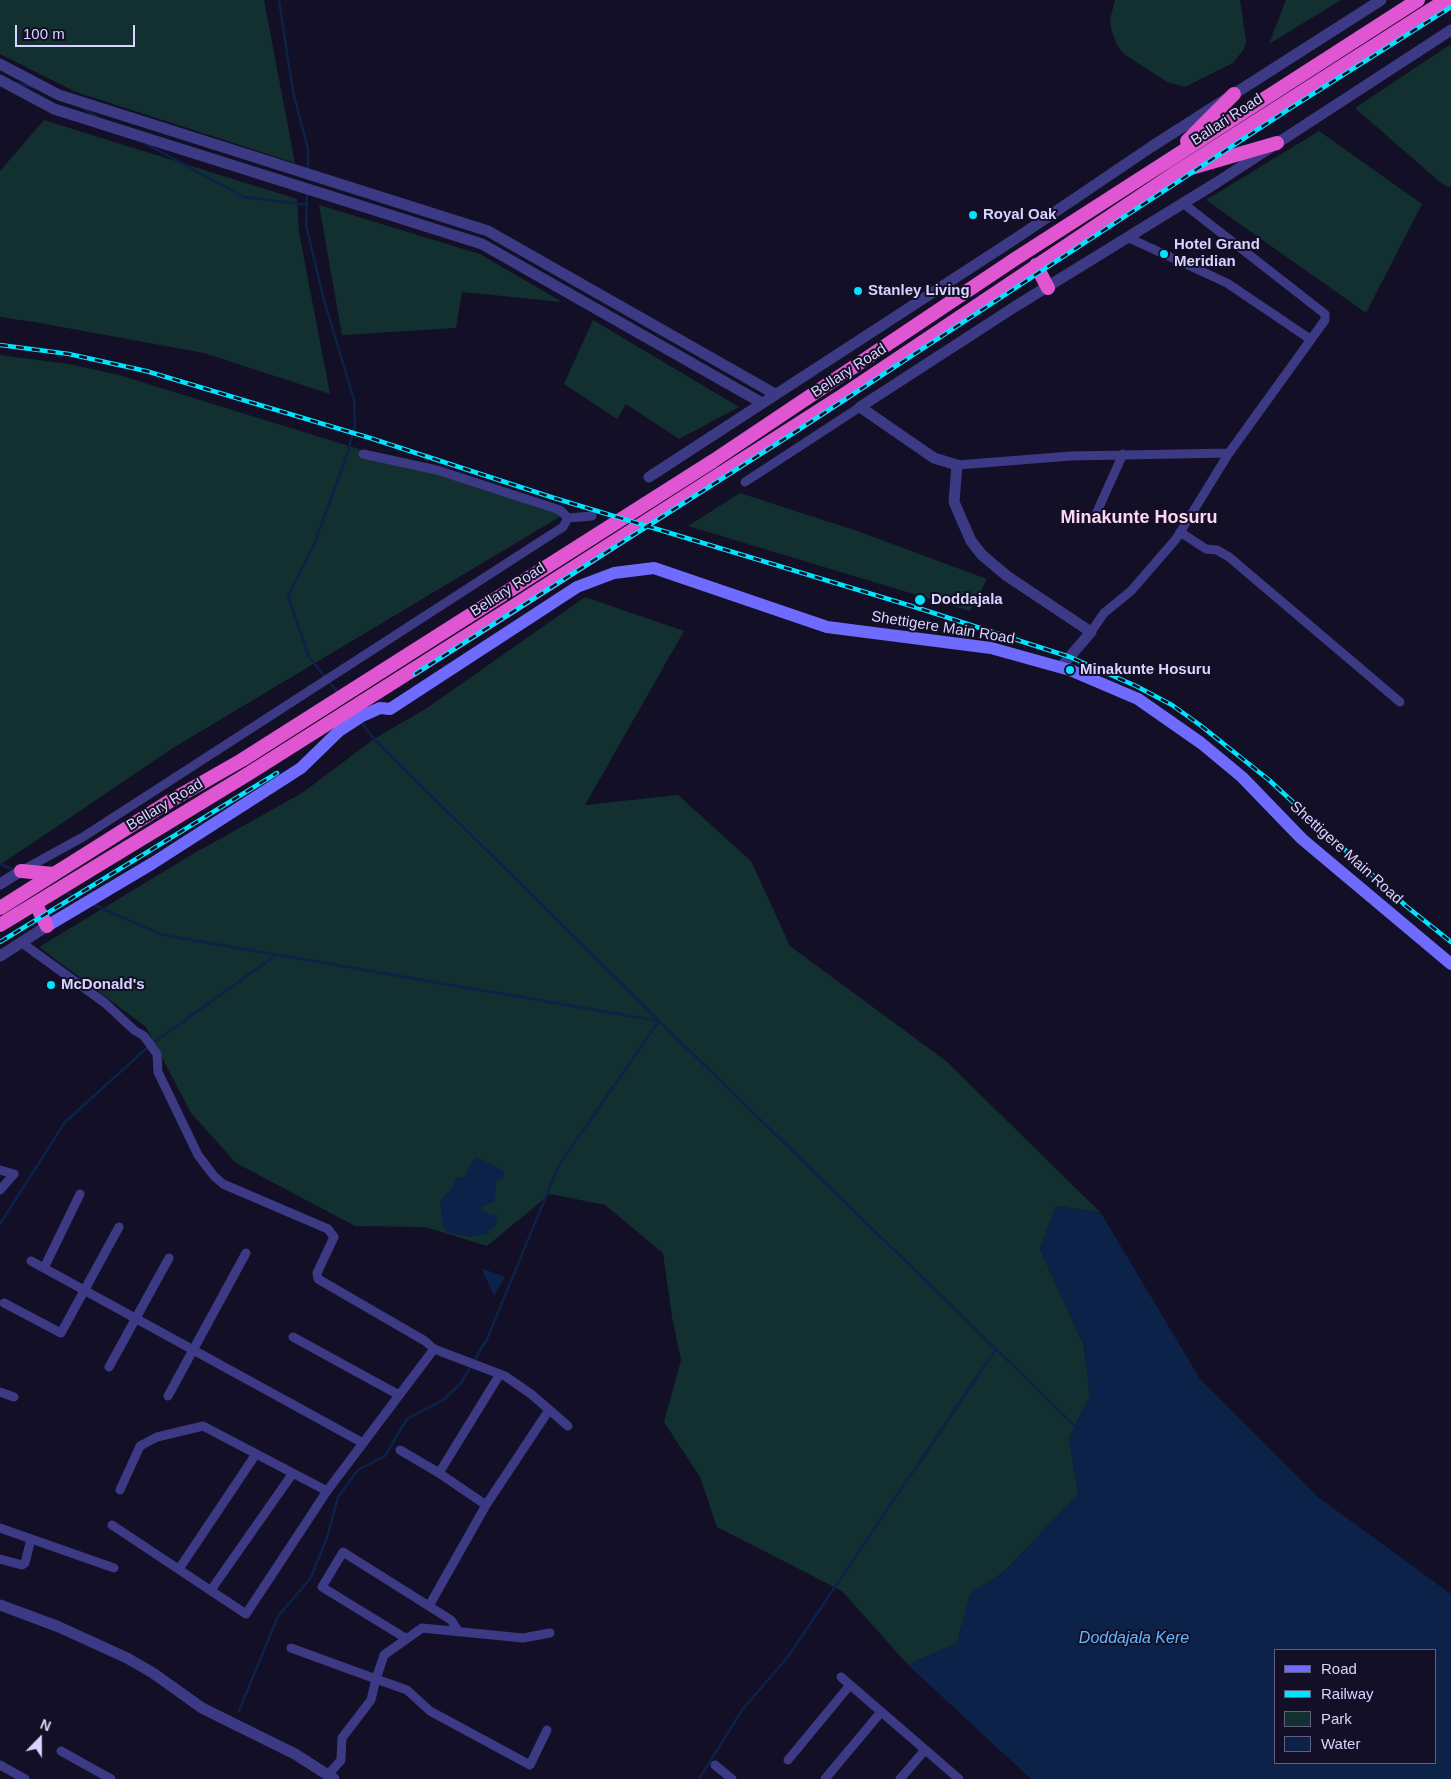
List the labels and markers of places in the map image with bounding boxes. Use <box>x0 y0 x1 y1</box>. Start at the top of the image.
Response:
place label: Royal Oak <box>983 206 1056 224</box>
marker: Royal Oak <box>967 209 979 221</box>
place label: Hotel Grand Meridian <box>1174 236 1260 271</box>
marker: Hotel Grand Meridian <box>1158 248 1170 260</box>
place label: Stanley Living <box>868 282 970 300</box>
marker: Stanley Living <box>852 285 864 297</box>
place label: Doddajala <box>931 591 1003 609</box>
marker: Doddajala <box>913 593 927 607</box>
place label: Minakunte Hosuru <box>1080 661 1211 679</box>
marker: Minakunte Hosuru <box>1064 664 1076 676</box>
place label: McDonald's <box>61 976 145 994</box>
marker: McDonald's <box>45 979 57 991</box>

